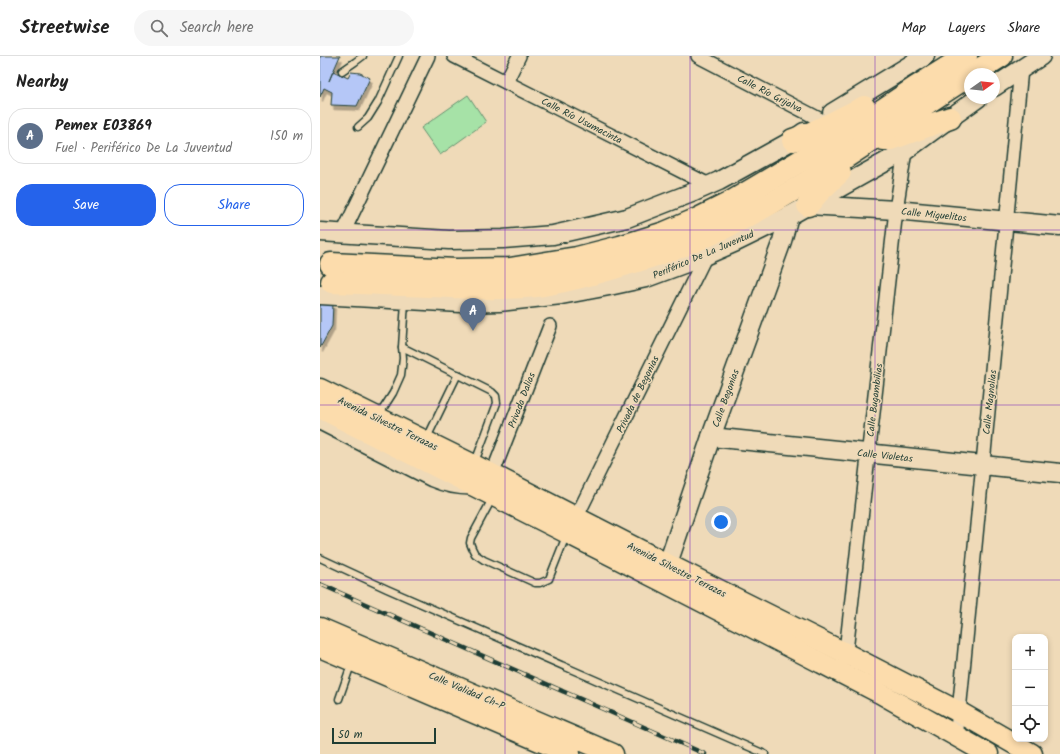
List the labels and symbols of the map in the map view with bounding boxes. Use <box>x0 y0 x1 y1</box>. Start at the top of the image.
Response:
north arrow <box>964 68 1000 104</box>
street label: Calle Río Grijalva <box>734 71 805 117</box>
street label: Calle Río Usumacinta <box>538 93 625 148</box>
street label: Calle Miguelitos <box>900 204 968 226</box>
street label: Periférico De La Juventud <box>650 226 758 284</box>
pin: A <box>460 298 486 331</box>
street label: Privada de Begonias <box>612 353 664 436</box>
street label: Calle Bugambilias <box>863 362 888 438</box>
street label: Calle Begonias <box>708 366 744 430</box>
street label: Calle Magnolias <box>979 368 1001 435</box>
street label: Privada Dalias <box>504 369 540 431</box>
street label: Avenida Silvestre Terrazas <box>335 393 441 455</box>
street label: Calle Violetas <box>856 445 914 467</box>
your location <box>711 512 731 532</box>
street label: Avenida Silvestre Terrazas <box>624 538 730 602</box>
street label: Calle Vialidad Ch-P <box>426 668 508 714</box>
scale bar <box>332 726 436 745</box>

